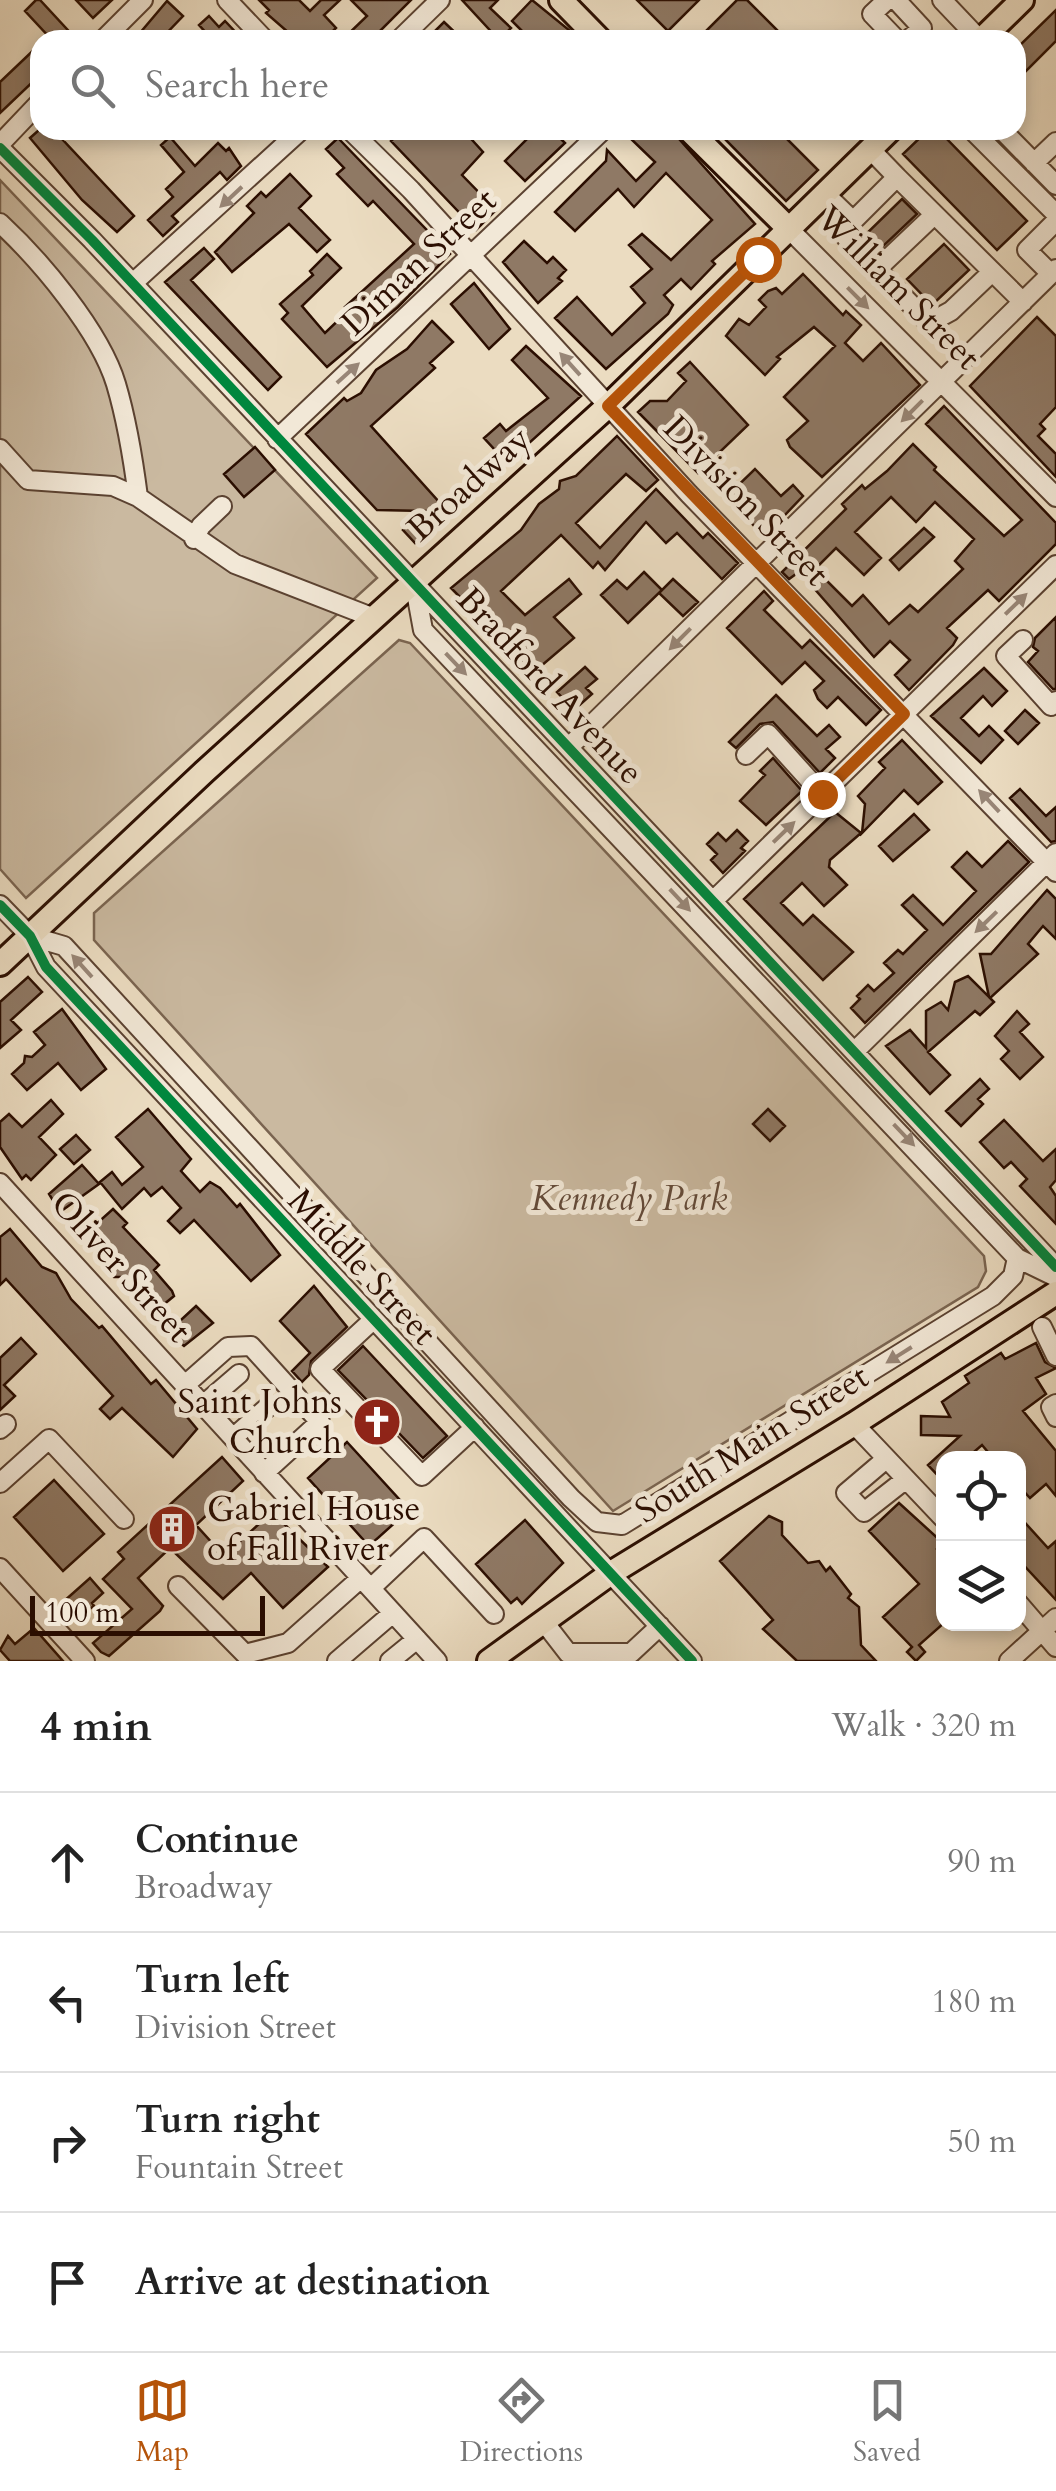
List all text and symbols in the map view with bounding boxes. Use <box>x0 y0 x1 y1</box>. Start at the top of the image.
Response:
search box <box>30 30 1026 140</box>
icon: search <box>65 58 120 113</box>
text: Search here <box>145 59 329 111</box>
street label: Diman Street <box>331 177 507 347</box>
one-way arrow <box>219 185 243 208</box>
street label: William Street <box>804 194 991 381</box>
route start <box>736 237 782 283</box>
one-way arrow <box>846 286 870 310</box>
one-way arrow <box>560 352 582 377</box>
one-way arrow <box>335 362 360 384</box>
one-way arrow <box>900 398 924 422</box>
street label: Division Street <box>652 405 840 597</box>
street label: Broadway <box>397 415 542 552</box>
street label: Bradford Avenue <box>446 577 654 795</box>
one-way arrow <box>1003 593 1027 617</box>
one-way arrow <box>668 626 692 650</box>
one-way arrow <box>444 652 467 676</box>
route end <box>800 772 846 818</box>
one-way arrow <box>978 789 1001 813</box>
one-way arrow <box>771 821 795 844</box>
one-way arrow <box>668 888 691 912</box>
one-way arrow <box>975 909 999 933</box>
one-way arrow <box>72 954 94 979</box>
one-way arrow <box>892 1123 915 1147</box>
park label: Kennedy Park <box>531 1175 728 1223</box>
street label: Middle Street <box>277 1178 447 1356</box>
street label: Oliver Street <box>40 1181 202 1353</box>
one-way arrow <box>885 1346 913 1363</box>
street label: South Main Street <box>626 1353 878 1535</box>
place label: Saint Johns Church <box>178 1378 342 1466</box>
church icon: Saint Johns Church <box>351 1396 403 1448</box>
map controls <box>936 1451 1026 1631</box>
button: locate <box>936 1451 1026 1541</box>
place label: Gabriel House of Fall River <box>207 1485 420 1573</box>
building icon: Gabriel House of Fall River <box>146 1503 198 1555</box>
button: layers <box>936 1541 1026 1631</box>
scale bar <box>30 1591 265 1636</box>
text: 100 m <box>45 1594 119 1632</box>
text: 4 min <box>40 1698 152 1755</box>
text: Walk · 320 m <box>831 1704 1016 1748</box>
text: Continue <box>135 1814 299 1866</box>
icon: ahead <box>40 1835 95 1890</box>
text: 90 m <box>948 1840 1016 1884</box>
text: Broadway <box>135 1866 273 1910</box>
text: Turn left <box>135 1954 289 2006</box>
icon: left <box>40 1975 95 2030</box>
text: 180 m <box>931 1980 1016 2024</box>
text: Division Street <box>135 2006 336 2050</box>
text: Turn right <box>135 2094 320 2146</box>
icon: right <box>40 2115 95 2170</box>
text: 50 m <box>948 2120 1016 2164</box>
text: Fountain Street <box>135 2146 343 2190</box>
icon: arrive <box>40 2255 95 2310</box>
text: Arrive at destination <box>135 2256 490 2308</box>
tab: Map <box>135 2373 190 2471</box>
tab: Directions <box>460 2373 583 2471</box>
tab: Saved <box>853 2373 921 2471</box>

